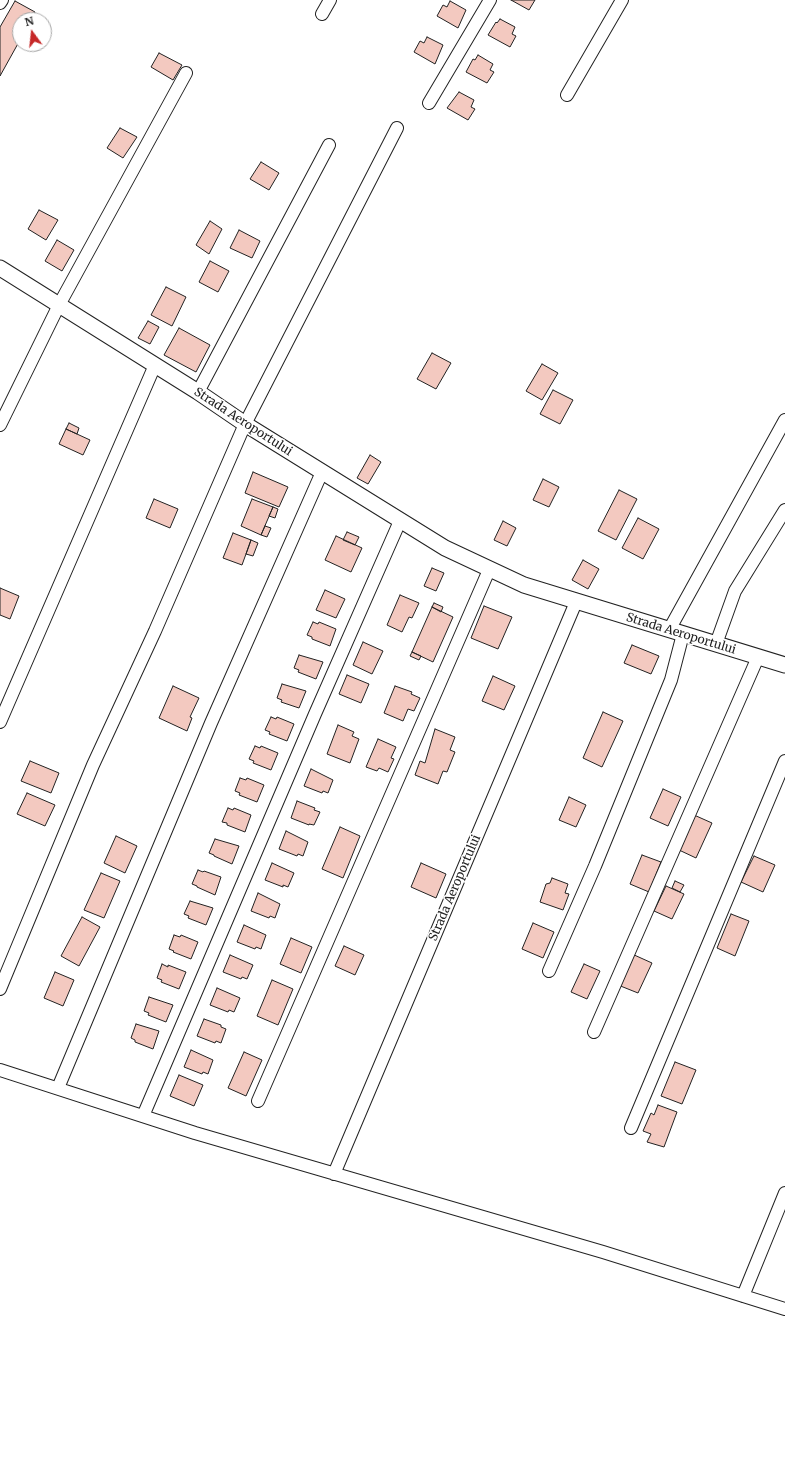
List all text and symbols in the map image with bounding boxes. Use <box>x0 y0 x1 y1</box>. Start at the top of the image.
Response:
north arrow <box>12 12 52 52</box>
text: N <box>23 13 35 29</box>
street label: Strada Aeroportului <box>191 385 295 459</box>
street label: Strada Aeroportului <box>624 610 738 658</box>
street label: Strada Aeroportului <box>426 833 484 943</box>

